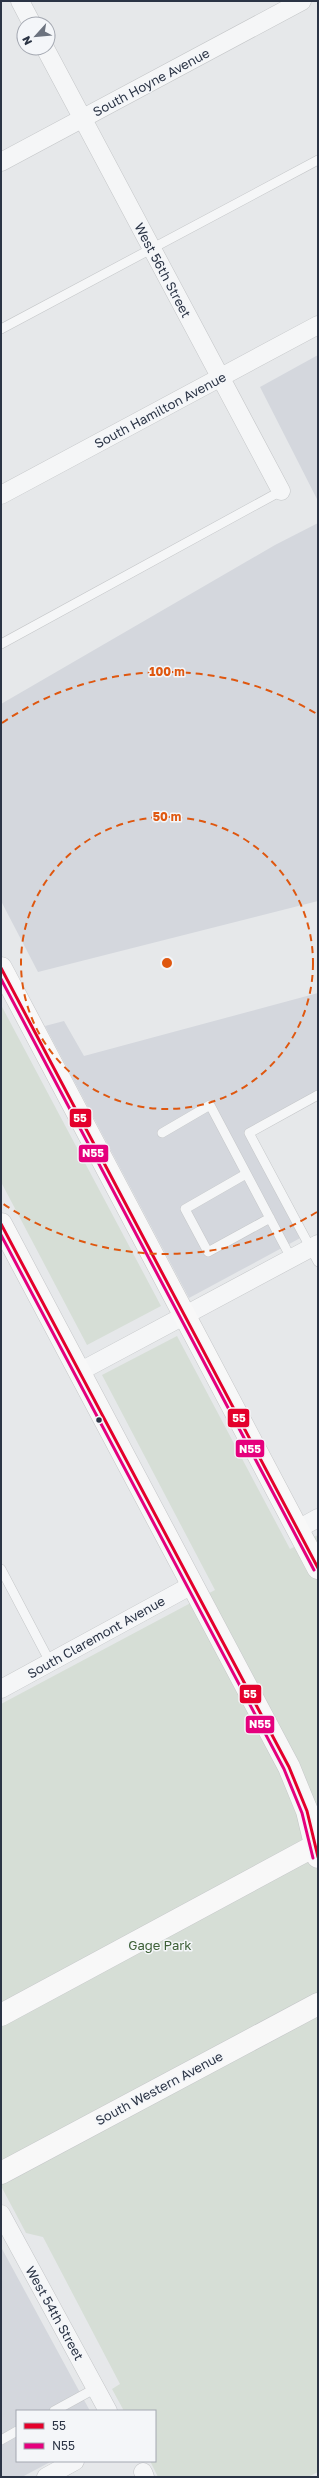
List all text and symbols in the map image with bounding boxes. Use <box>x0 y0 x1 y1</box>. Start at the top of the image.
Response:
north arrow <box>16 16 56 56</box>
text: N <box>19 34 34 47</box>
street label: South Hoyne Avenue <box>90 44 212 120</box>
street label: West 56th Street <box>131 220 195 320</box>
street label: South Hamilton Avenue <box>91 369 229 451</box>
text: 100 m <box>149 664 185 679</box>
text: 50 m <box>153 809 181 824</box>
centre of rings <box>160 956 174 970</box>
line badge: 55 <box>69 1108 92 1128</box>
text: 55 <box>73 1111 87 1124</box>
line badge: N55 <box>78 1144 109 1163</box>
text: N55 <box>82 1146 104 1159</box>
line badge: 55 <box>227 1408 250 1428</box>
text: 55 <box>232 1411 246 1424</box>
unlabelled marker <box>94 1415 104 1425</box>
line badge: N55 <box>235 1439 265 1458</box>
text: N55 <box>239 1442 261 1455</box>
street label: South Claremont Avenue <box>24 1592 168 1682</box>
line badge: 55 <box>239 1684 262 1704</box>
text: 55 <box>243 1687 257 1700</box>
line badge: N55 <box>245 1715 275 1734</box>
text: N55 <box>249 1717 271 1730</box>
park label: Gage Park <box>128 1937 192 1953</box>
street label: South Western Avenue <box>93 2048 225 2128</box>
street label: West 54th Street <box>22 2263 88 2363</box>
legend <box>16 2410 156 2462</box>
text: 55 <box>52 2418 66 2433</box>
text: N55 <box>52 2438 75 2453</box>

